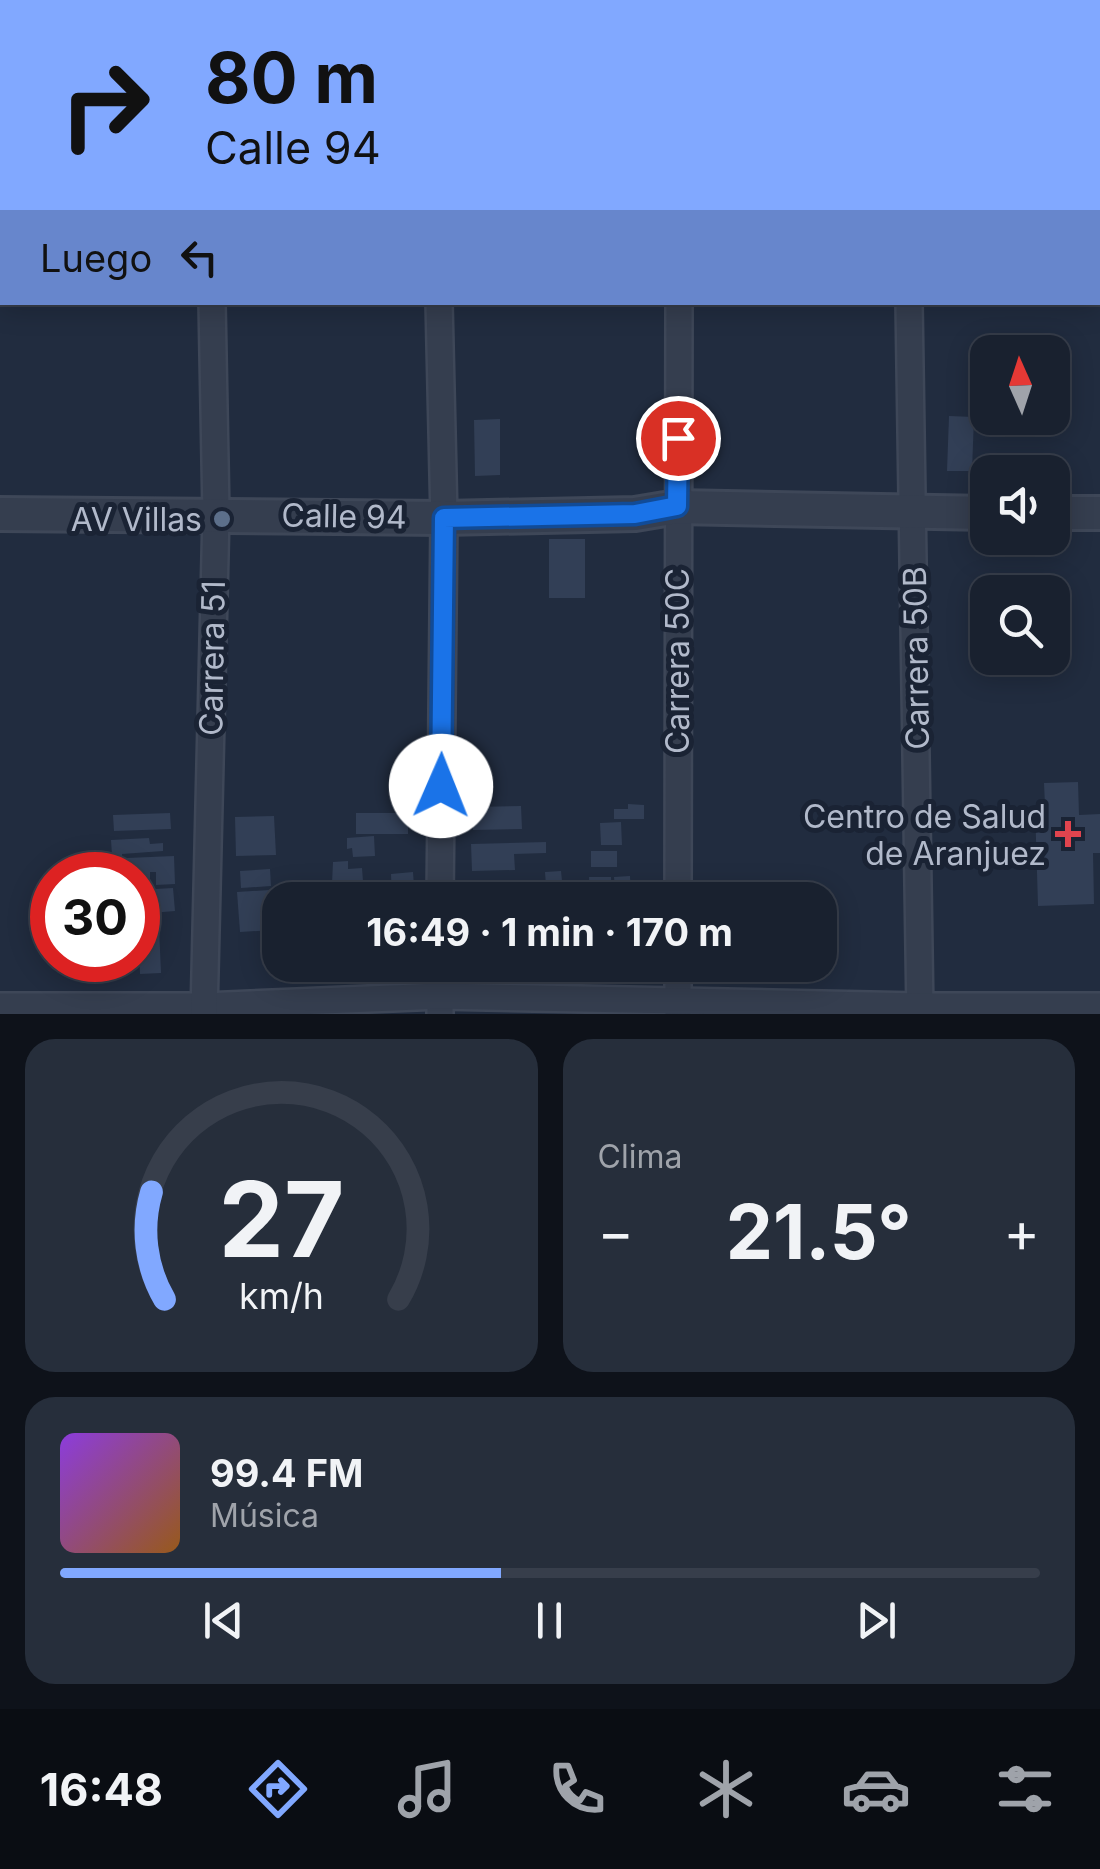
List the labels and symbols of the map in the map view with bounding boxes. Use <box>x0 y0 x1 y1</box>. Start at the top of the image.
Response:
north arrow <box>970 335 1070 435</box>
pin <box>636 396 721 481</box>
street label: Calle 94 <box>281 495 407 537</box>
place label: AV Villas <box>71 500 202 539</box>
marker: AV Villas <box>211 508 233 530</box>
street label: Carrera 50B <box>895 566 937 750</box>
street label: Carrera 50C <box>658 568 697 754</box>
street label: Carrera 51 <box>191 580 233 736</box>
position arrow <box>389 734 493 838</box>
place label: Centro de Salud de Aranjuez <box>803 797 1046 873</box>
marker: Centro de Salud de Aranjuez <box>1055 821 1081 847</box>
speed limit sign: 30 <box>30 852 160 982</box>

